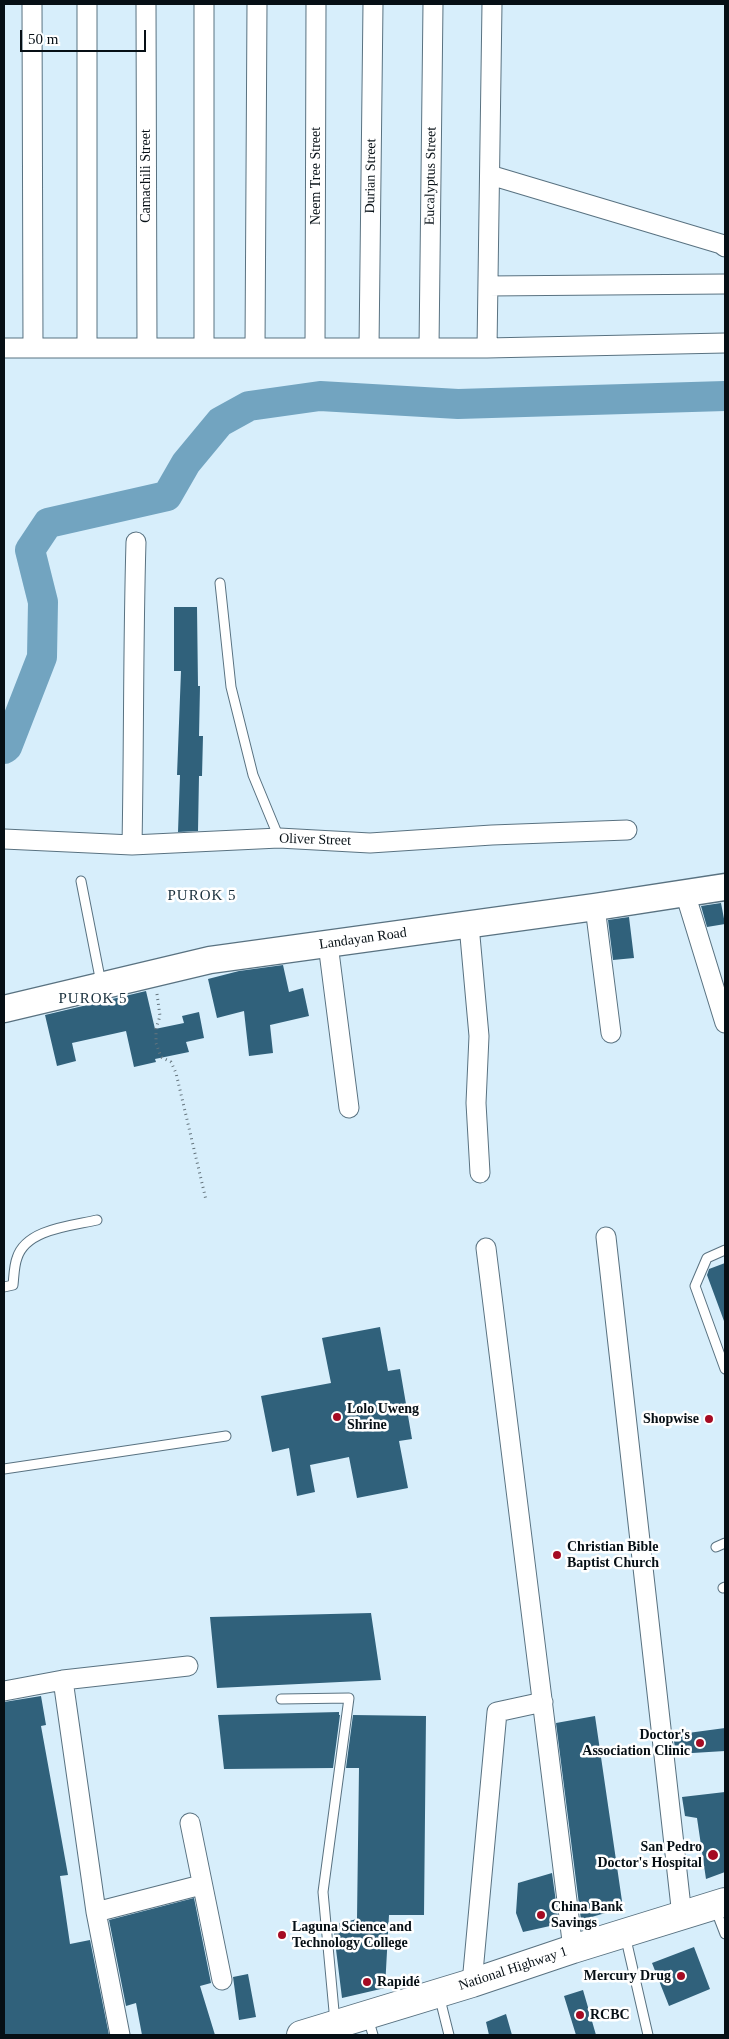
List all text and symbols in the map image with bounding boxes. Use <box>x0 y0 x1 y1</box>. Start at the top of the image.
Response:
scale bar <box>22 20 149 52</box>
text: 50 m <box>28 31 58 47</box>
street label: Neem Tree Street <box>308 127 324 225</box>
street label: Eucalyptus Street <box>422 127 440 225</box>
street label: Camachili Street <box>138 129 154 223</box>
street label: Durian Street <box>362 138 380 214</box>
street label: Oliver Street <box>279 830 351 850</box>
district label: PUROK 5 <box>167 887 237 905</box>
street label: Landayan Road <box>318 925 408 953</box>
district label: PUROK 5 <box>58 990 128 1008</box>
place label: Lolo Uweng Shrine <box>347 1401 419 1434</box>
marker: Lolo Uweng Shrine <box>331 1411 343 1423</box>
place label: Shopwise <box>643 1411 699 1427</box>
marker: Shopwise <box>703 1413 715 1425</box>
place label: Christian Bible Baptist Church <box>567 1539 659 1571</box>
marker: Christian Bible Baptist Church <box>551 1549 563 1561</box>
place label: Doctor's Association Clinic <box>582 1727 690 1760</box>
marker: Doctor's Association Clinic <box>694 1737 706 1749</box>
place label: San Pedro Doctor's Hospital <box>597 1839 702 1871</box>
marker: San Pedro Doctor's Hospital <box>706 1848 720 1862</box>
place label: China Bank Savings <box>551 1899 623 1931</box>
marker: China Bank Savings <box>535 1909 547 1921</box>
place label: Laguna Science and Technology College <box>292 1919 412 1951</box>
marker: Laguna Science and Technology College <box>276 1929 288 1941</box>
street label: National Highway 1 <box>456 1943 570 1995</box>
place label: Mercury Drug <box>584 1968 671 1984</box>
marker: Mercury Drug <box>675 1970 687 1982</box>
place label: Rapidé <box>377 1974 420 1990</box>
marker: Rapidé <box>361 1976 373 1988</box>
place label: RCBC <box>590 2007 630 2023</box>
marker: RCBC <box>574 2009 586 2021</box>

